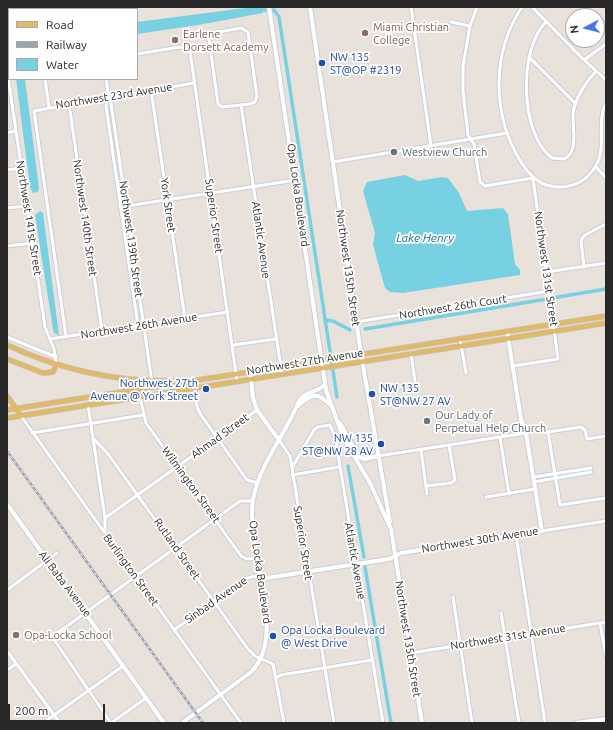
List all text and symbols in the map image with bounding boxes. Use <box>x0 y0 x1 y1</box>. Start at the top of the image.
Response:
legend <box>8 8 138 80</box>
north arrow <box>565 8 605 48</box>
text: Road <box>46 18 74 31</box>
place label: Miami Christian College <box>373 20 449 46</box>
text: N <box>568 25 581 34</box>
place label: Earlene Dorsett Academy <box>183 27 269 53</box>
marker: Miami Christian College <box>360 28 370 38</box>
marker: Earlene Dorsett Academy <box>170 35 180 45</box>
text: Railway <box>46 38 87 51</box>
place label: NW 135 ST@OP #2319 <box>330 50 401 76</box>
text: Water <box>46 58 79 71</box>
marker: NW 135 ST@OP #2319 <box>317 58 327 68</box>
street label: Northwest 23rd Avenue <box>55 80 173 112</box>
street label: Opa Locka Boulevard <box>284 142 312 248</box>
place label: Westview Church <box>402 145 487 159</box>
marker: Westview Church <box>389 147 399 157</box>
street label: Northwest 140th Street <box>70 159 100 277</box>
street label: Northwest 141st Street <box>13 160 45 276</box>
street label: York Street <box>158 177 178 233</box>
street label: Superior Street <box>202 178 226 254</box>
street label: Northwest 139th Street <box>116 180 146 298</box>
street label: Atlantic Avenue <box>249 200 273 280</box>
street label: Northwest 135th Street <box>333 209 363 327</box>
street label: Northwest 131st Street <box>531 211 561 327</box>
water label: Lake Henry <box>396 231 454 245</box>
street label: Northwest 26th Court <box>398 292 508 322</box>
street label: Northwest 26th Avenue <box>80 310 198 342</box>
street label: Northwest 27th Avenue <box>246 346 364 378</box>
place label: Northwest 27th Avenue @ York Street <box>90 376 198 402</box>
place label: NW 135 ST@NW 27 AV <box>380 381 451 407</box>
marker: Northwest 27th Avenue @ York Street <box>201 384 211 394</box>
marker: NW 135 ST@NW 27 AV <box>367 389 377 399</box>
place label: Our Lady of Perpetual Help Church <box>435 408 546 434</box>
street label: Ahmad Street <box>189 411 251 461</box>
marker: Our Lady of Perpetual Help Church <box>422 416 432 426</box>
place label: NW 135 ST@NW 28 AV <box>302 431 373 457</box>
marker: NW 135 ST@NW 28 AV <box>376 439 386 449</box>
street label: Wilmington Street <box>159 444 223 526</box>
street label: Superior Street <box>291 505 315 581</box>
street label: Rutland Street <box>151 516 203 582</box>
street label: Opa Locka Boulevard <box>246 519 274 625</box>
street label: Atlantic Avenue <box>342 521 368 601</box>
street label: Northwest 30th Avenue <box>421 524 539 556</box>
street label: Burlington Street <box>100 531 162 609</box>
street label: Ali Baba Avenue <box>36 548 94 620</box>
street label: Sinbad Avenue <box>182 574 250 626</box>
street label: Northwest 135th Street <box>392 580 424 698</box>
street label: Northwest 31st Avenue <box>450 621 566 653</box>
place label: Opa Locka Boulevard @ West Drive <box>281 623 385 649</box>
place label: Opa-Locka School <box>24 628 112 642</box>
marker: Opa-Locka School <box>11 630 21 640</box>
marker: Opa Locka Boulevard @ West Drive <box>268 631 278 641</box>
scale bar <box>10 696 107 722</box>
text: 200 m <box>15 704 48 717</box>

